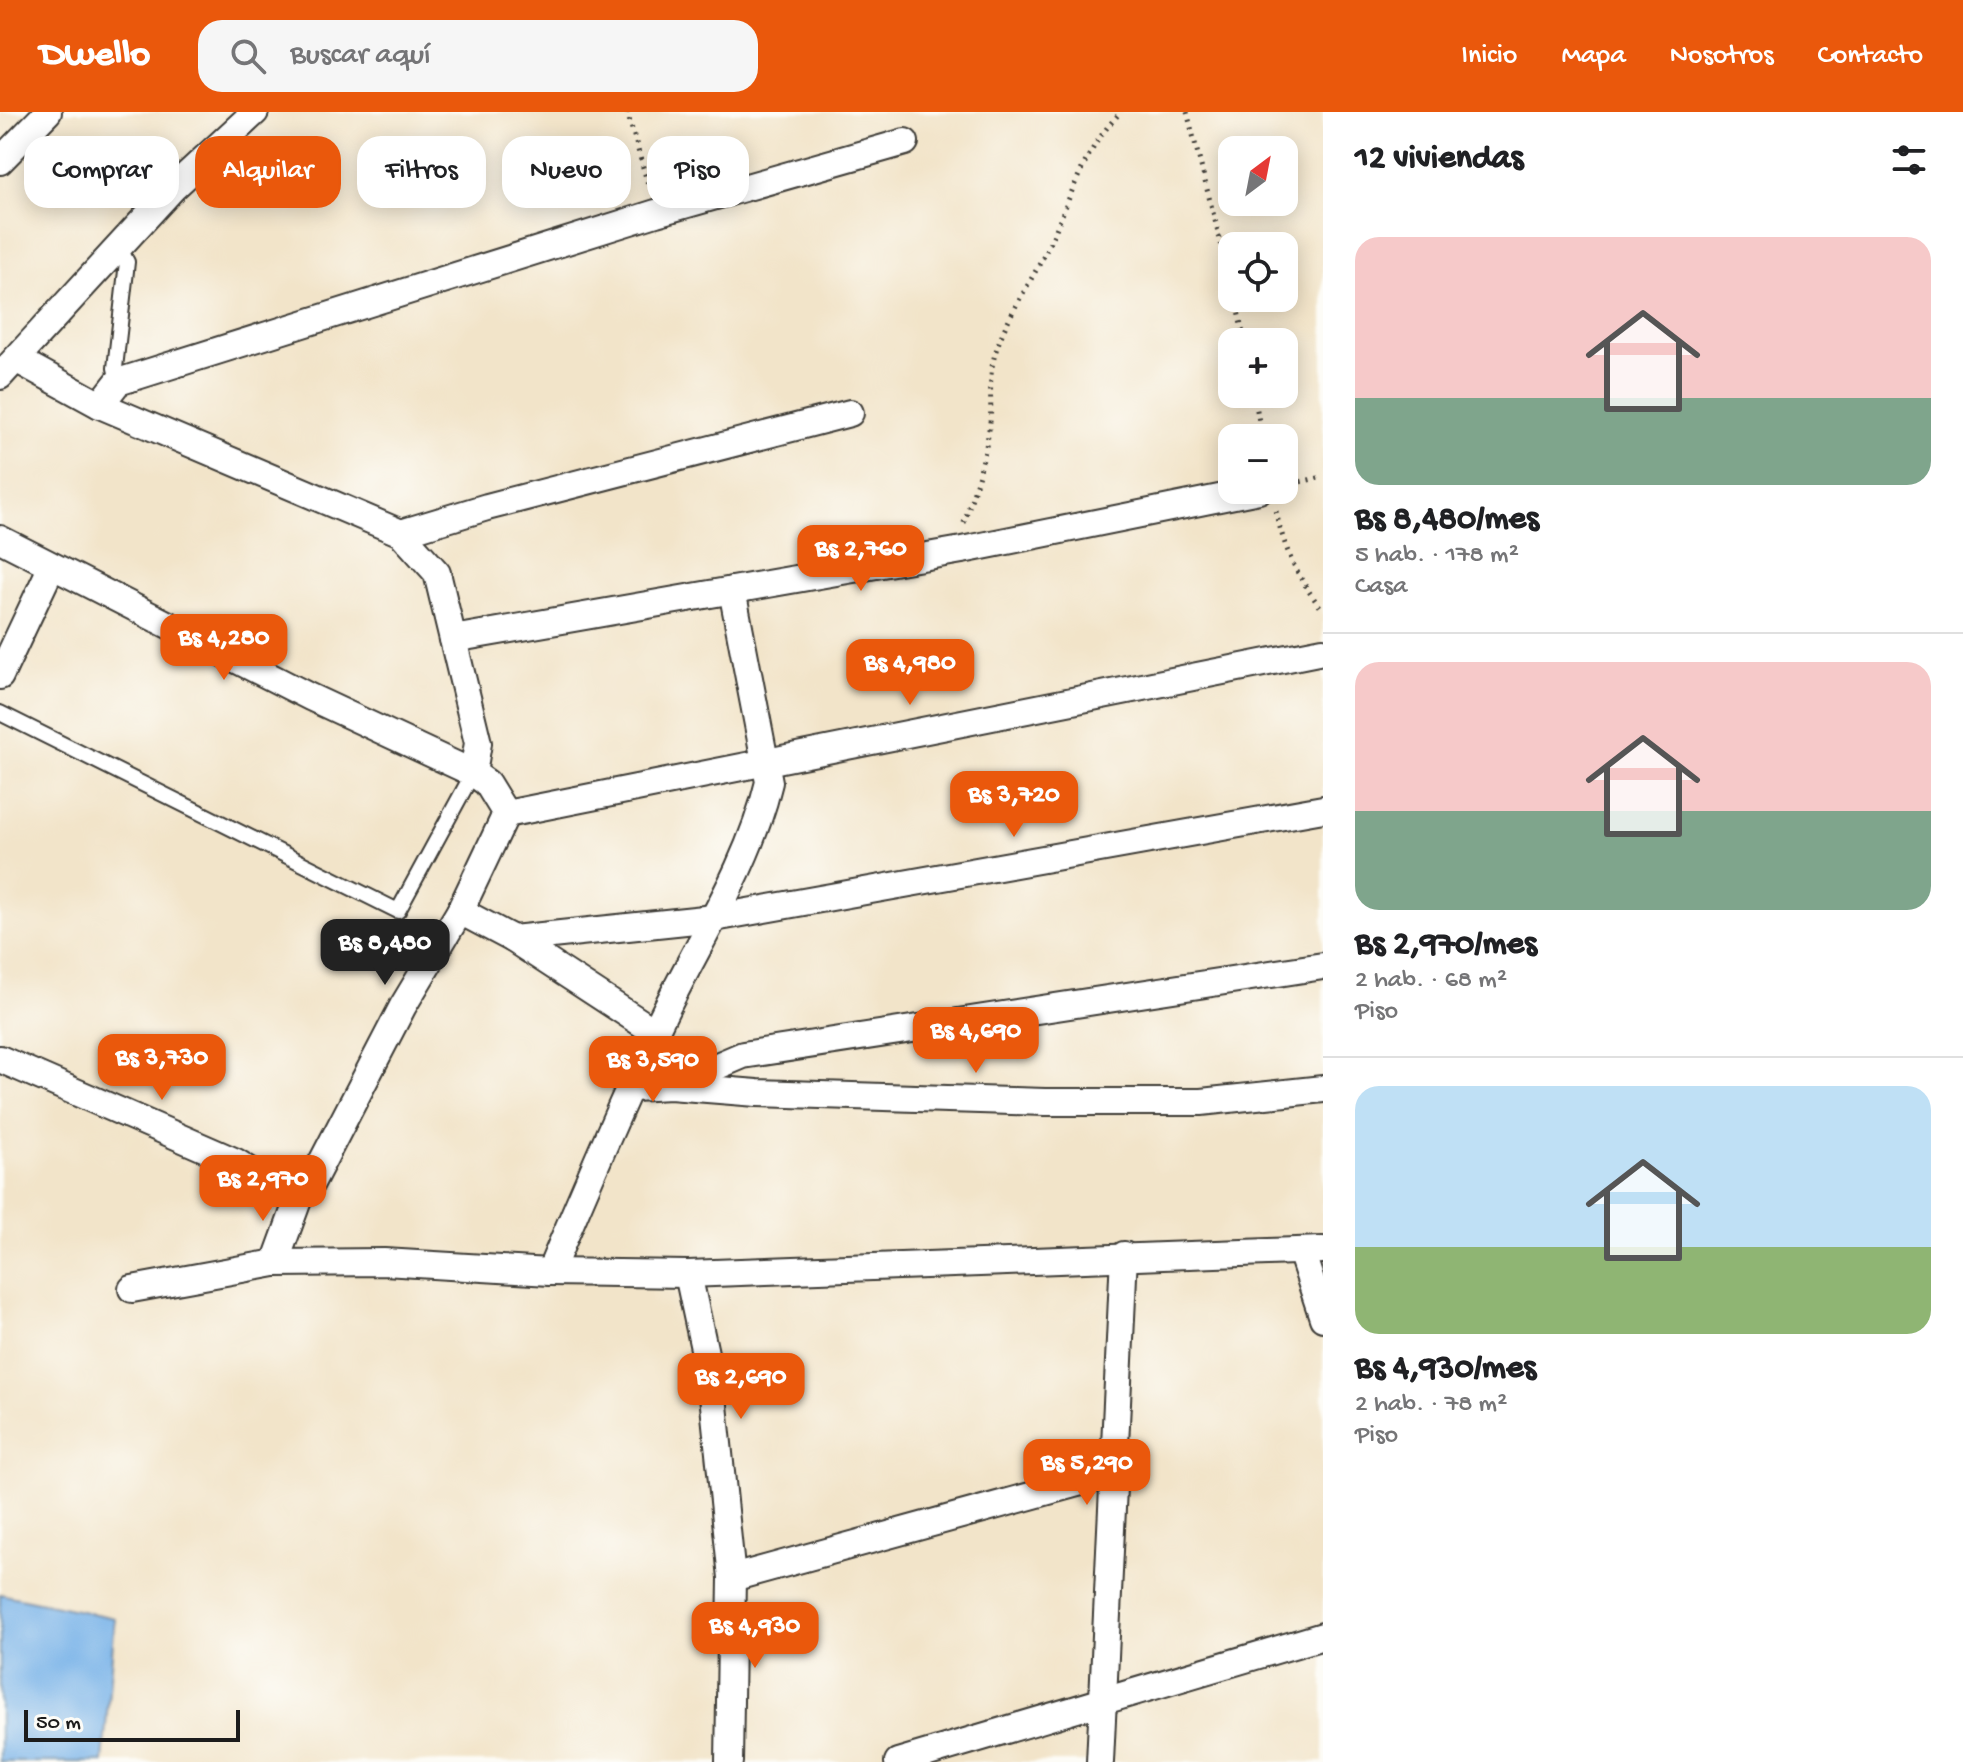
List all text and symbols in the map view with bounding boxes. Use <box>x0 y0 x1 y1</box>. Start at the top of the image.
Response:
search box <box>198 20 758 92</box>
text: Dwello <box>40 34 150 78</box>
icon: search <box>226 34 270 78</box>
text: Buscar aquí <box>290 39 431 74</box>
text: Inicio <box>1461 40 1517 73</box>
text: Mapa <box>1561 40 1626 73</box>
text: Nosotros <box>1670 40 1774 73</box>
text: Contacto <box>1818 40 1923 73</box>
chip: Comprar <box>24 136 179 208</box>
chip: Alquilar <box>195 136 341 208</box>
chip: Filtros <box>357 136 486 208</box>
chip: Nuevo <box>502 136 631 208</box>
chip: Piso <box>647 136 749 208</box>
north arrow <box>1218 136 1298 216</box>
map controls <box>1218 136 1298 504</box>
icon: filters <box>1887 138 1931 182</box>
text: 12 viviendas <box>1355 140 1523 180</box>
button: locate <box>1218 232 1298 312</box>
icon: home <box>1571 289 1715 433</box>
button: + <box>1218 328 1298 408</box>
button: − <box>1218 424 1298 504</box>
text: Bs 8,480/mes <box>1355 501 1539 541</box>
pin: Bs 2,760 <box>778 525 944 593</box>
text: Bs 2,760 <box>815 535 907 566</box>
text: 5 hab. · 178 m² <box>1355 541 1519 572</box>
text: Casa <box>1355 572 1408 603</box>
pin: Bs 4,280 <box>141 614 307 682</box>
text: Bs 4,280 <box>178 624 270 655</box>
pin: Bs 4,980 <box>827 639 993 707</box>
text: Bs 4,980 <box>864 649 956 680</box>
icon: home <box>1571 714 1715 858</box>
pin: Bs 3,720 <box>931 771 1097 839</box>
text: Bs 3,720 <box>968 781 1060 812</box>
pin: Bs 8,480 <box>302 919 468 987</box>
text: Bs 2,970/mes <box>1355 926 1537 966</box>
text: Bs 8,480 <box>339 929 431 960</box>
text: 2 hab. · 68 m² <box>1355 966 1507 997</box>
text: Piso <box>1355 997 1398 1028</box>
pin: Bs 4,690 <box>893 1007 1059 1075</box>
text: Bs 4,690 <box>931 1017 1021 1048</box>
pin: Bs 3,730 <box>79 1034 245 1102</box>
pin: Bs 3,590 <box>570 1036 736 1104</box>
text: Bs 3,730 <box>116 1044 208 1075</box>
text: Bs 3,590 <box>607 1046 699 1077</box>
icon: home <box>1571 1138 1715 1282</box>
pin: Bs 2,970 <box>180 1155 346 1223</box>
text: Bs 2,970 <box>217 1165 309 1196</box>
text: Bs 4,930/mes <box>1355 1350 1536 1390</box>
pin: Bs 2,690 <box>658 1353 824 1421</box>
text: Bs 2,690 <box>696 1363 786 1394</box>
text: 2 hab. · 78 m² <box>1355 1390 1507 1421</box>
text: Piso <box>1355 1421 1398 1452</box>
pin: Bs 5,290 <box>1004 1439 1170 1507</box>
text: Bs 5,290 <box>1041 1449 1133 1480</box>
pin: Bs 4,930 <box>672 1602 838 1670</box>
text: Bs 4,930 <box>710 1612 800 1643</box>
scale bar <box>24 1706 240 1742</box>
text: 50 m <box>36 1711 81 1737</box>

